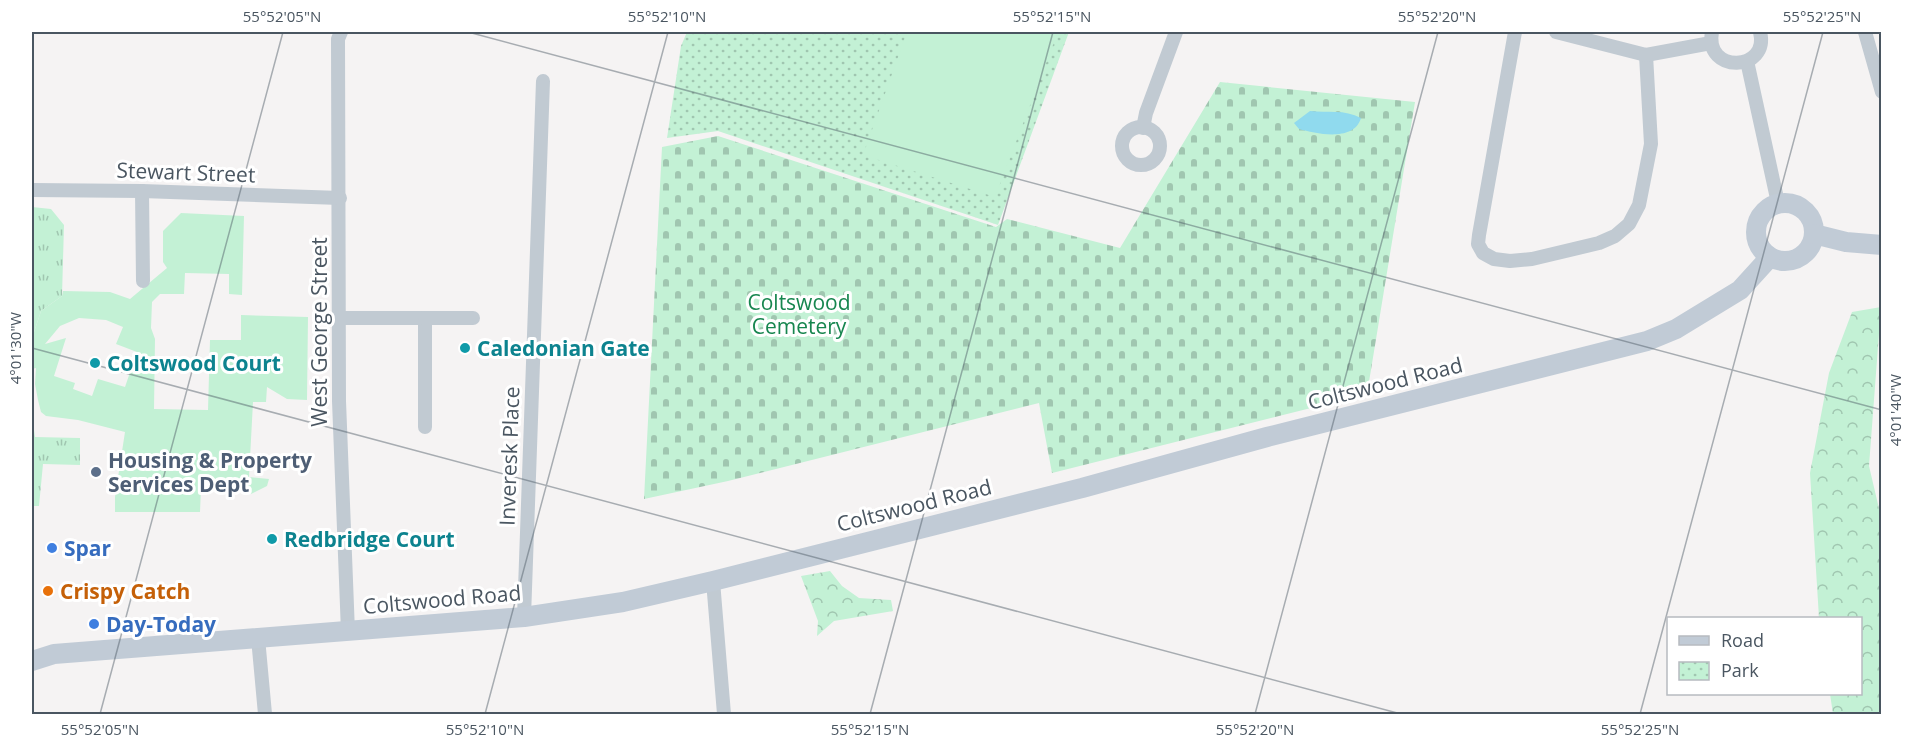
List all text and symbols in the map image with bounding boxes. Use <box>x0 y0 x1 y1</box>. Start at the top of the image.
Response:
text: 55°52'05"N <box>243 6 321 26</box>
text: 55°52'10"N <box>628 6 706 26</box>
text: 55°52'15"N <box>1013 6 1091 26</box>
text: 55°52'20"N <box>1398 6 1476 26</box>
text: 55°52'25"N <box>1783 6 1861 26</box>
street label: Stewart Street <box>116 156 256 188</box>
street label: West George Street <box>305 237 333 427</box>
park label: Coltswood Cemetery <box>747 288 851 340</box>
text: 4°01'30"W <box>5 312 25 384</box>
place label: Caledonian Gate <box>477 334 650 362</box>
marker: Caledonian Gate <box>458 341 472 355</box>
place label: Coltswood Court <box>107 349 281 377</box>
street label: Coltswood Road <box>1305 350 1465 416</box>
marker: Coltswood Court <box>88 356 102 370</box>
text: 4°01'40"W <box>1885 374 1905 446</box>
street label: Inveresk Place <box>493 386 525 526</box>
place label: Housing & Property Services Dept <box>108 446 312 498</box>
marker: Housing & Property Services Dept <box>89 465 103 479</box>
street label: Coltswood Road <box>834 472 994 538</box>
place label: Redbridge Court <box>284 525 455 553</box>
marker: Redbridge Court <box>265 532 279 546</box>
place label: Spar <box>64 534 112 562</box>
marker: Spar <box>45 541 59 555</box>
place label: Crispy Catch <box>60 577 190 605</box>
street label: Coltswood Road <box>362 578 522 620</box>
marker: Crispy Catch <box>41 584 55 598</box>
place label: Day-Today <box>106 610 216 638</box>
marker: Day-Today <box>87 617 101 631</box>
legend <box>1667 617 1862 695</box>
text: Road <box>1721 628 1764 652</box>
text: Park <box>1721 658 1759 682</box>
text: 55°52'05"N <box>61 719 139 739</box>
text: 55°52'10"N <box>446 719 524 739</box>
text: 55°52'15"N <box>831 719 909 739</box>
text: 55°52'20"N <box>1216 719 1294 739</box>
text: 55°52'25"N <box>1601 719 1679 739</box>

